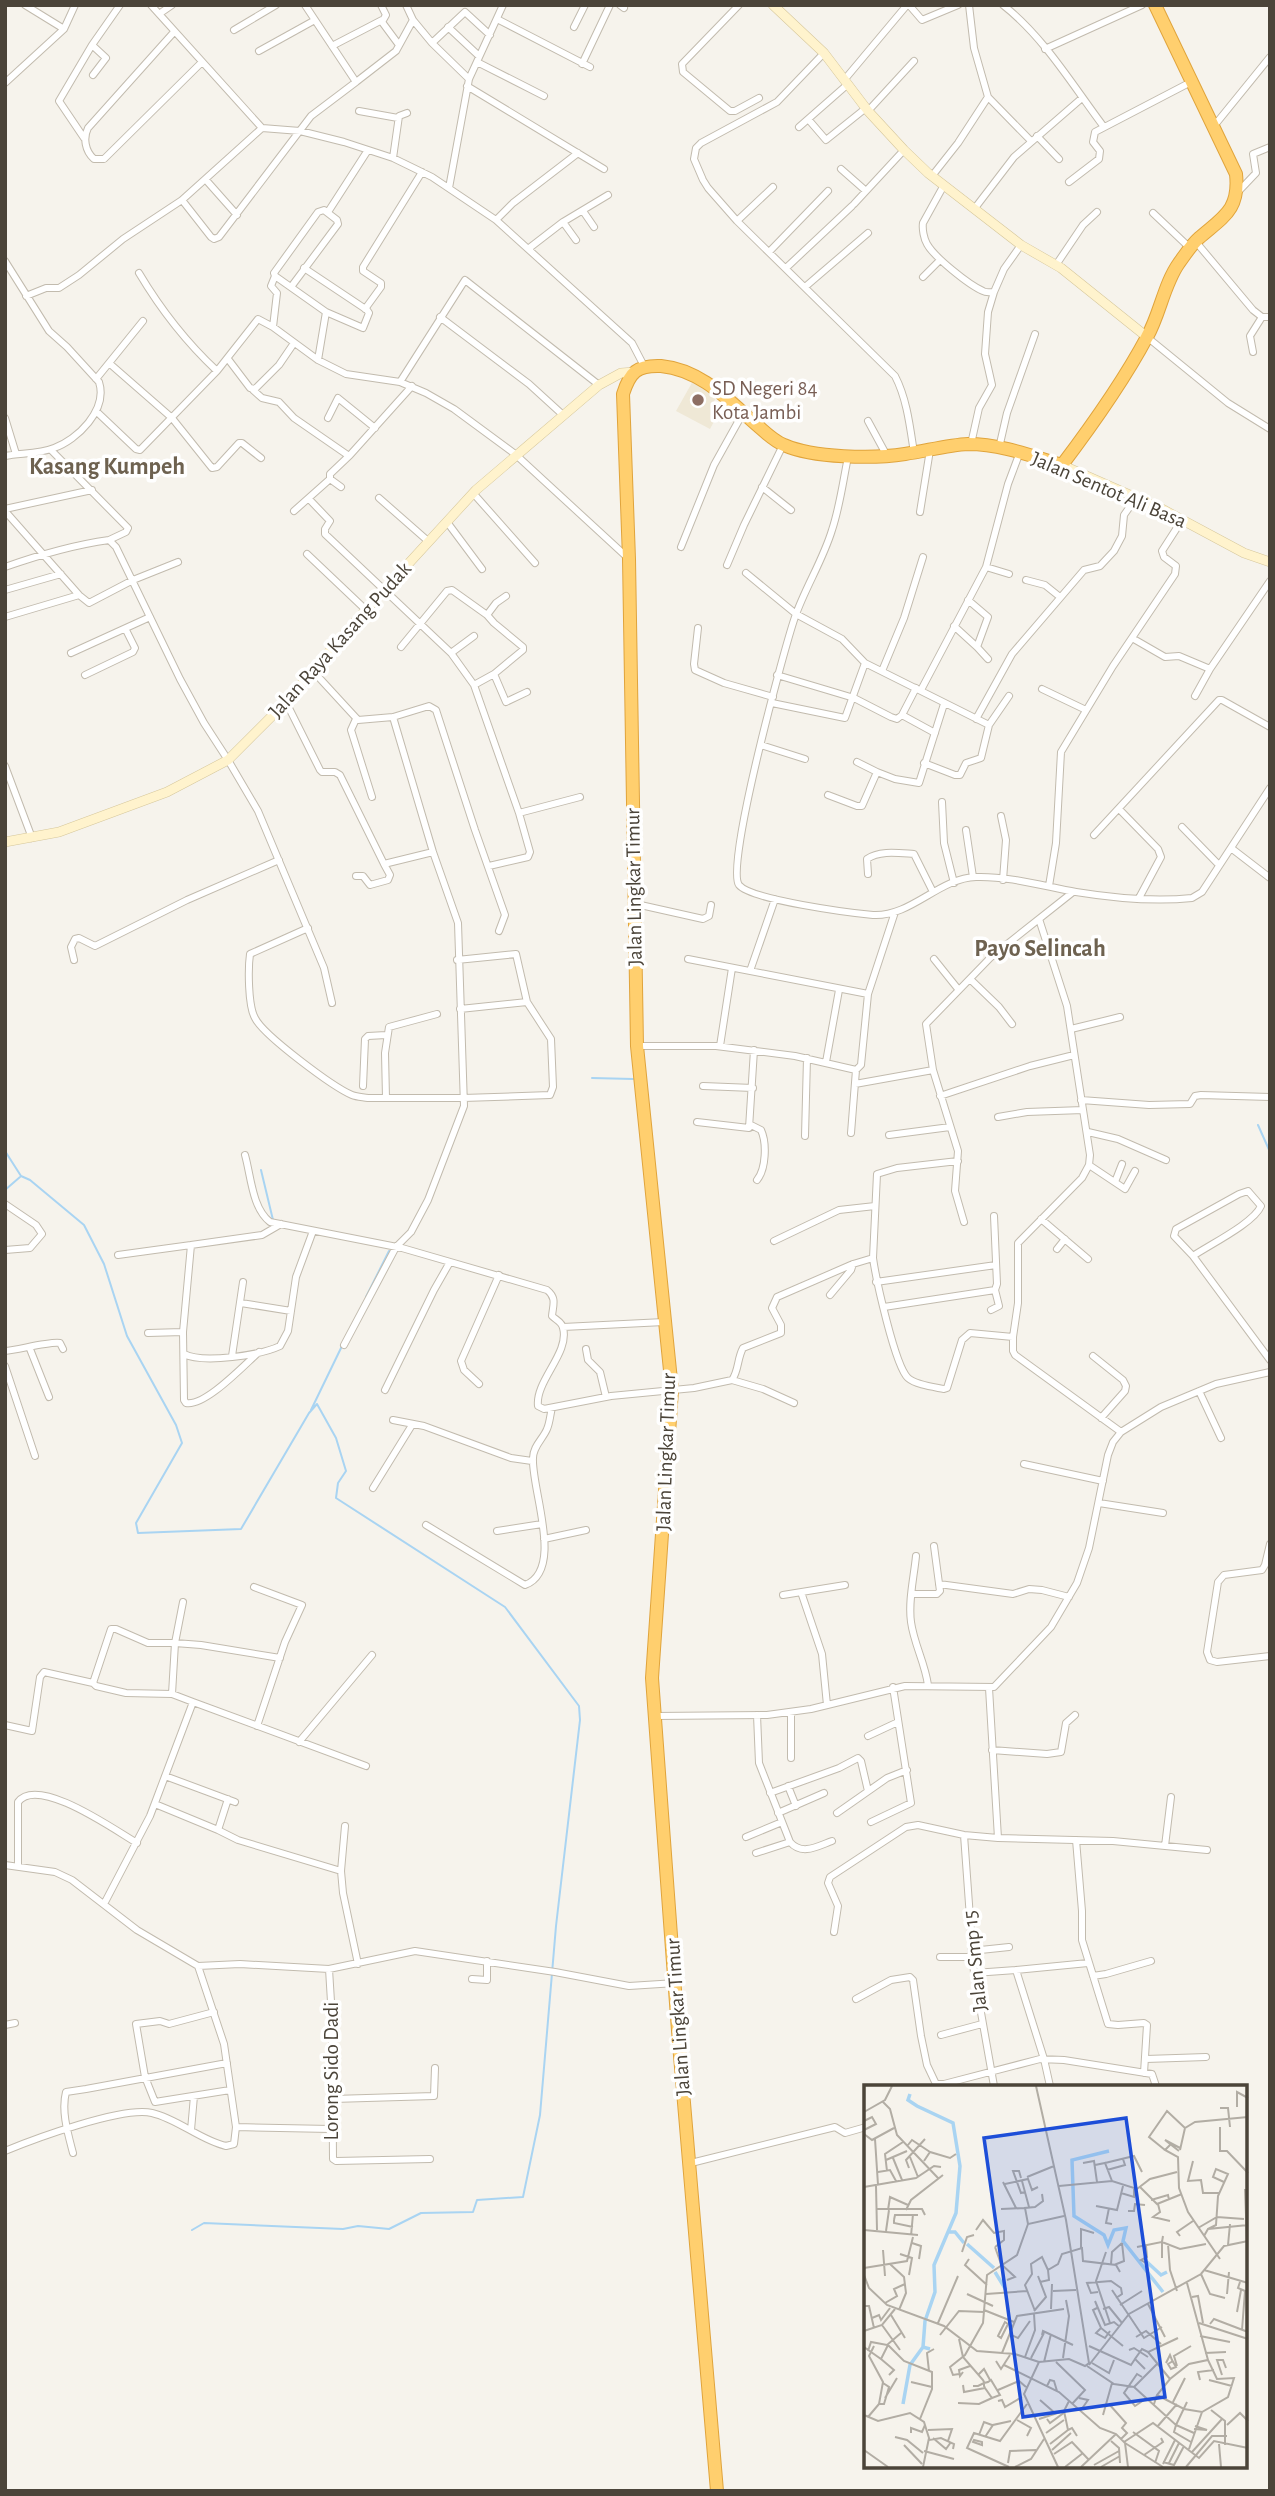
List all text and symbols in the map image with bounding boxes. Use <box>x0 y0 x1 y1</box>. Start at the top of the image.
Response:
place label: SD Negeri 84 Kota Jambi <box>712 378 818 423</box>
marker: SD Negeri 84 Kota Jambi <box>690 392 706 408</box>
street label: Jalan Sentot Ali Basa <box>1029 448 1190 532</box>
district label: Kasang Kumpeh <box>29 455 185 479</box>
street label: Jalan Raya Kasang Pudak <box>265 558 415 722</box>
street label: Jalan Lingkar Timur <box>622 808 646 966</box>
district label: Payo Selincah <box>974 937 1106 961</box>
street label: Jalan Lingkar Timur <box>653 1372 679 1531</box>
street label: Jalan Smp 15 <box>959 1909 991 2013</box>
street label: Jalan Lingkar Timur <box>662 1937 694 2097</box>
street label: Lorong Sido Dadi <box>321 2002 342 2140</box>
inset map <box>864 2085 1247 2468</box>

